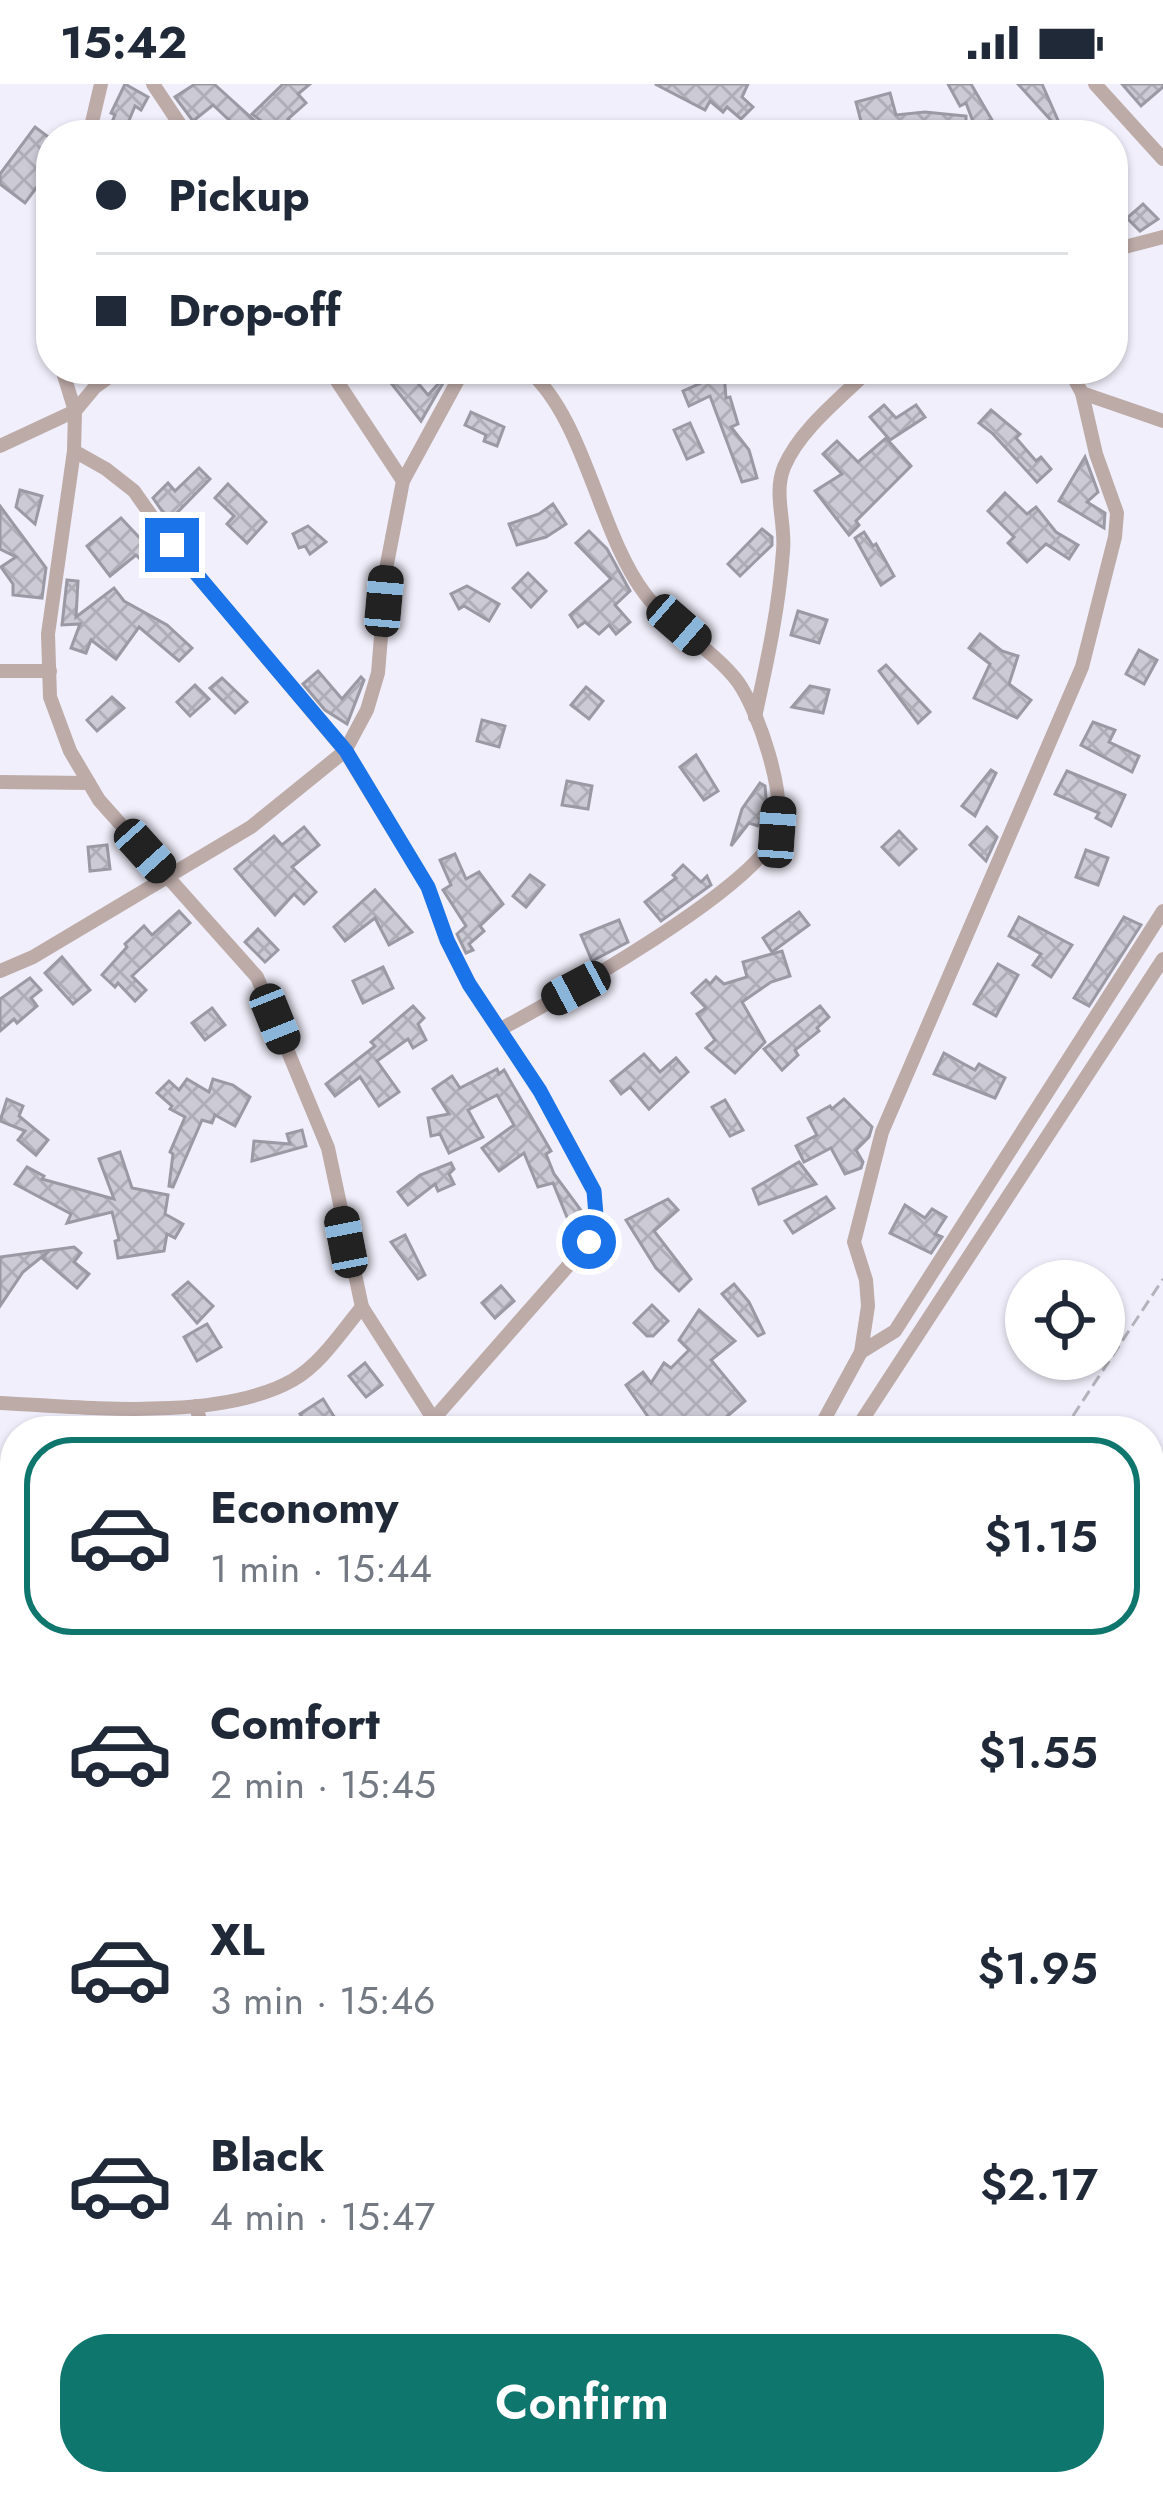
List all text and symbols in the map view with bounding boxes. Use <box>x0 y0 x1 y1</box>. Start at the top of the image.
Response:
text: 15:42 <box>60 10 187 75</box>
text: Pickup <box>168 163 310 228</box>
text: Drop-off <box>168 278 341 343</box>
route end <box>145 518 199 572</box>
car <box>363 564 405 638</box>
car <box>640 588 718 662</box>
car <box>757 795 797 869</box>
car <box>108 812 182 890</box>
car <box>536 955 616 1021</box>
car <box>245 979 305 1059</box>
car <box>321 1203 371 1281</box>
route start <box>562 1215 616 1269</box>
map controls <box>1005 1260 1125 1380</box>
button: locate <box>1005 1260 1125 1380</box>
text: Economy <box>210 1475 398 1540</box>
icon: car <box>66 1482 174 1590</box>
text: $1.15 <box>984 1504 1098 1569</box>
text: 1 min · 15:44 <box>210 1540 432 1597</box>
text: Comfort <box>210 1691 380 1756</box>
icon: car <box>66 1698 174 1806</box>
text: $1.55 <box>979 1720 1098 1785</box>
text: 2 min · 15:45 <box>210 1756 436 1813</box>
text: XL <box>210 1907 265 1972</box>
icon: car <box>66 1914 174 2022</box>
text: $1.95 <box>978 1936 1098 2001</box>
text: 3 min · 15:46 <box>210 1972 436 2029</box>
text: Black <box>210 2123 324 2188</box>
icon: car <box>66 2130 174 2238</box>
text: $2.17 <box>980 2152 1098 2217</box>
text: 4 min · 15:47 <box>210 2188 435 2245</box>
button: Confirm <box>60 2334 1104 2472</box>

